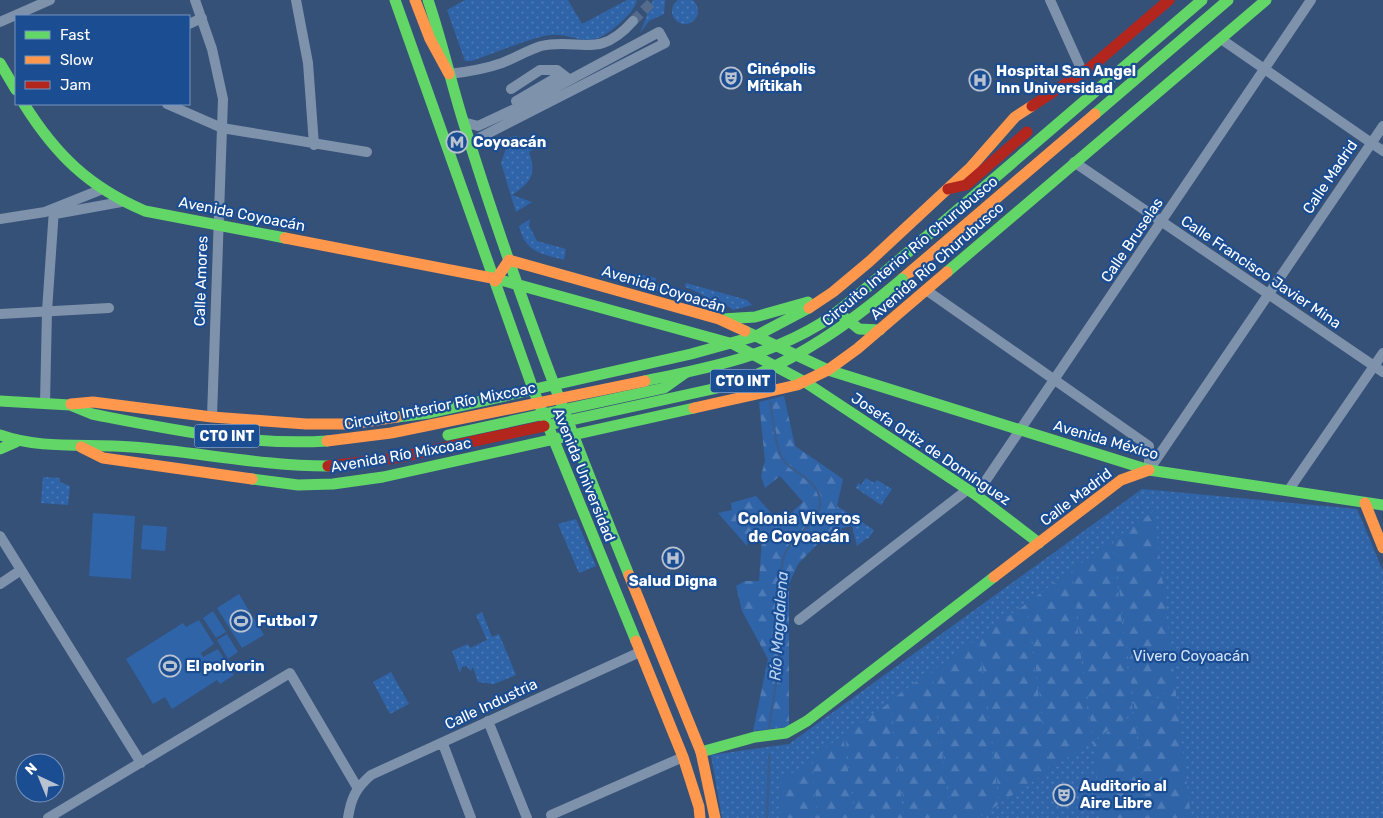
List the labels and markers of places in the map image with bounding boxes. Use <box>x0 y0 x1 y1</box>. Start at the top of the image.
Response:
place label: Cinépolis Mítikah <box>747 60 816 95</box>
place label: Hospital San Angel Inn Universidad <box>996 62 1136 97</box>
theatre icon: Cinépolis Mítikah <box>719 66 743 90</box>
hospital icon: Hospital San Angel Inn Universidad <box>968 68 992 92</box>
metro station icon: Coyoacán <box>445 130 469 154</box>
place label: Coyoacán <box>473 133 546 151</box>
hospital icon: Salud Digna <box>661 546 685 570</box>
place label: Salud Digna <box>629 572 717 590</box>
sports icon: Futbol 7 <box>229 609 253 633</box>
place label: Futbol 7 <box>257 612 318 630</box>
sports icon: El polvorin <box>158 654 182 678</box>
place label: El polvorin <box>186 657 265 675</box>
place label: Auditorio al Aire Libre <box>1080 777 1167 812</box>
theatre icon: Auditorio al Aire Libre <box>1052 783 1076 807</box>

